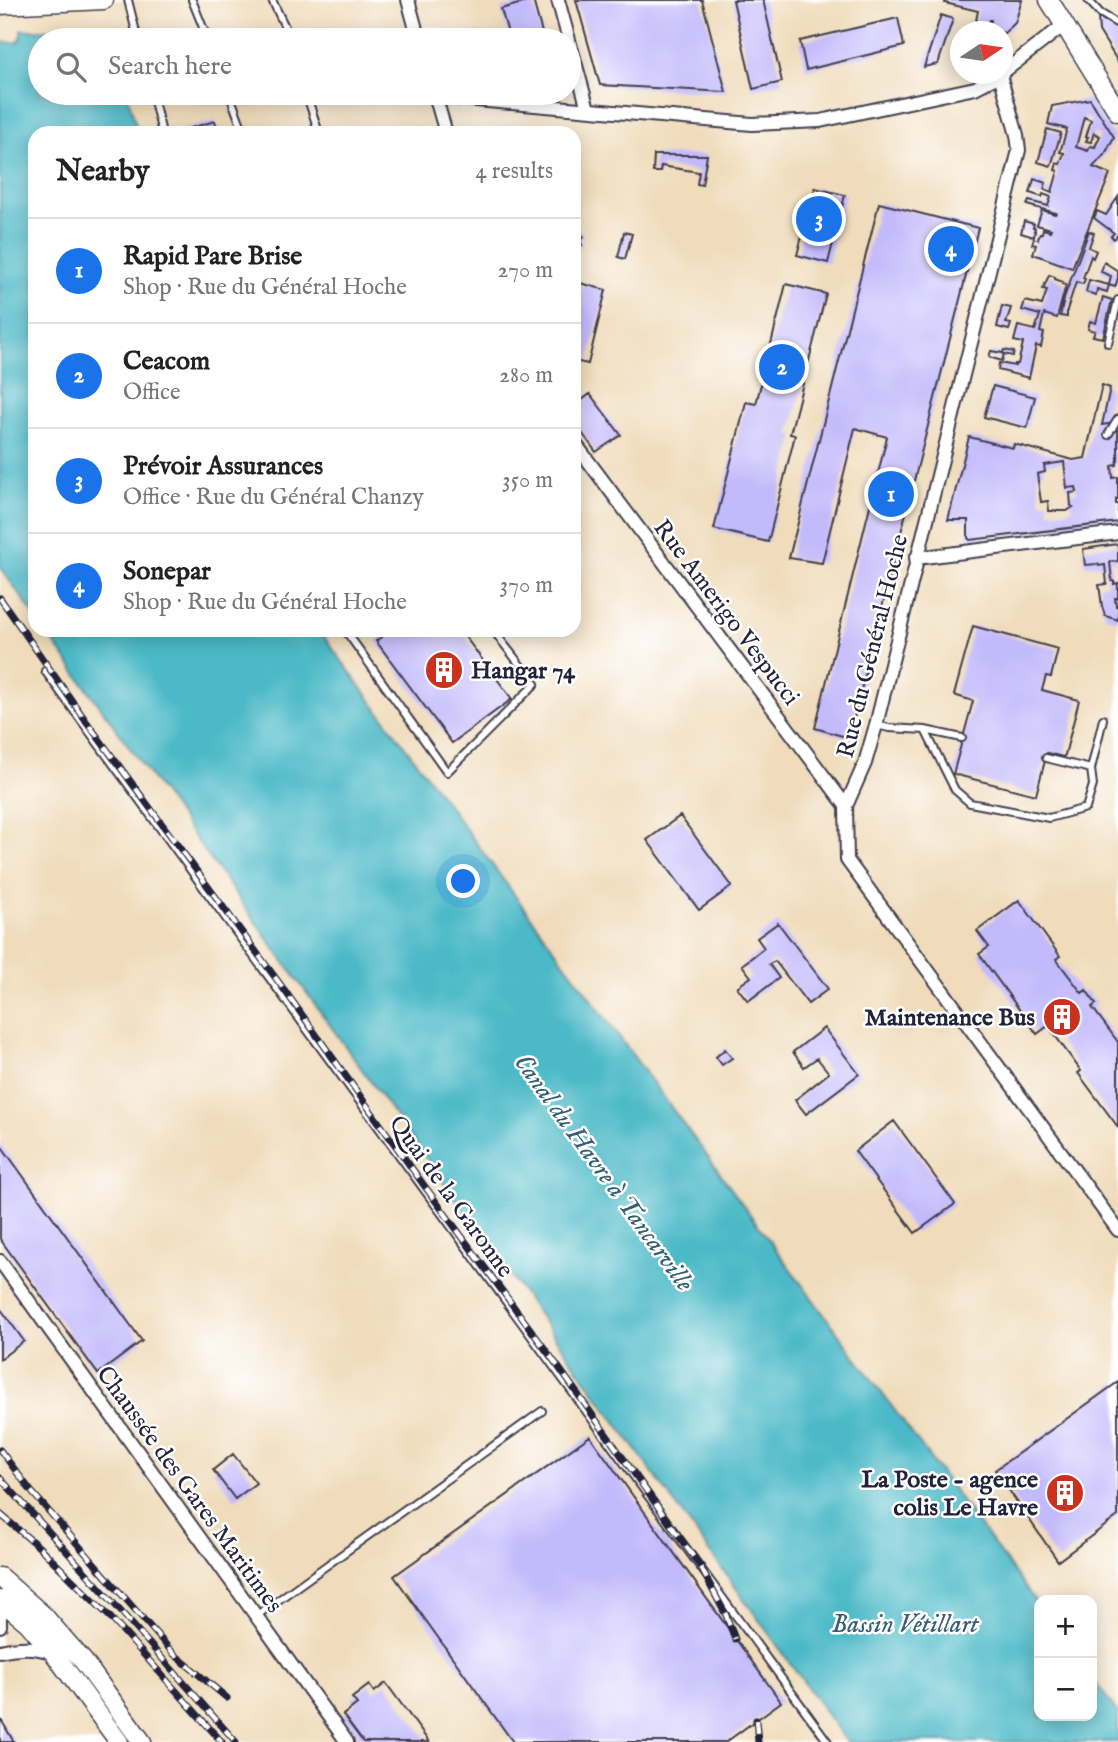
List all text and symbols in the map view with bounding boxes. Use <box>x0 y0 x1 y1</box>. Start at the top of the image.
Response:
north arrow <box>950 21 1013 84</box>
search box <box>28 28 581 105</box>
icon: search <box>52 48 90 86</box>
text: Search here <box>108 50 232 83</box>
text: Nearby <box>56 153 149 191</box>
text: 4 results <box>475 157 553 186</box>
pin: 3 <box>796 193 842 245</box>
pin: 4 <box>928 223 974 275</box>
text: Rapid Pare Brise <box>123 240 302 273</box>
text: 1 <box>75 256 83 285</box>
text: 270 m <box>498 256 553 285</box>
text: Shop · Rue du Général Hoche <box>123 273 407 302</box>
pin: 2 <box>759 341 805 393</box>
text: Ceacom <box>123 345 210 378</box>
text: 2 <box>74 361 84 390</box>
text: 280 m <box>499 361 553 390</box>
text: Office <box>123 378 180 407</box>
text: Prévoir Assurances <box>123 450 323 483</box>
text: 3 <box>75 466 83 495</box>
text: 350 m <box>502 466 553 495</box>
pin: 1 <box>868 468 914 520</box>
text: Office · Rue du Général Chanzy <box>123 483 424 512</box>
street label: Rue Amerigo Vespucci <box>646 514 806 712</box>
street label: Rue du Général Hoche <box>831 531 916 761</box>
text: Sonepar <box>123 555 211 588</box>
text: 4 <box>73 571 85 600</box>
text: 370 m <box>500 571 553 600</box>
text: Shop · Rue du Général Hoche <box>123 588 407 617</box>
building icon: Hangar 74 <box>423 649 465 691</box>
place label: Hangar 74 <box>471 656 576 687</box>
your location <box>446 864 480 898</box>
building icon: Maintenance Bus <box>1041 996 1083 1038</box>
place label: Maintenance Bus <box>864 1003 1036 1034</box>
water label: Canal du Havre à Tancarville <box>506 1048 701 1298</box>
street label: Quai de la Garonne <box>382 1110 520 1284</box>
street label: Chaussée des Gares Maritimes <box>89 1360 289 1620</box>
place label: La Poste - agence colis Le Havre <box>861 1465 1038 1524</box>
building icon: La Poste - agence colis Le Havre <box>1044 1472 1086 1514</box>
map controls <box>1034 1595 1097 1721</box>
button: + <box>1034 1595 1097 1658</box>
water label: Bassin Vétillart <box>831 1608 980 1641</box>
button: − <box>1034 1658 1097 1721</box>

